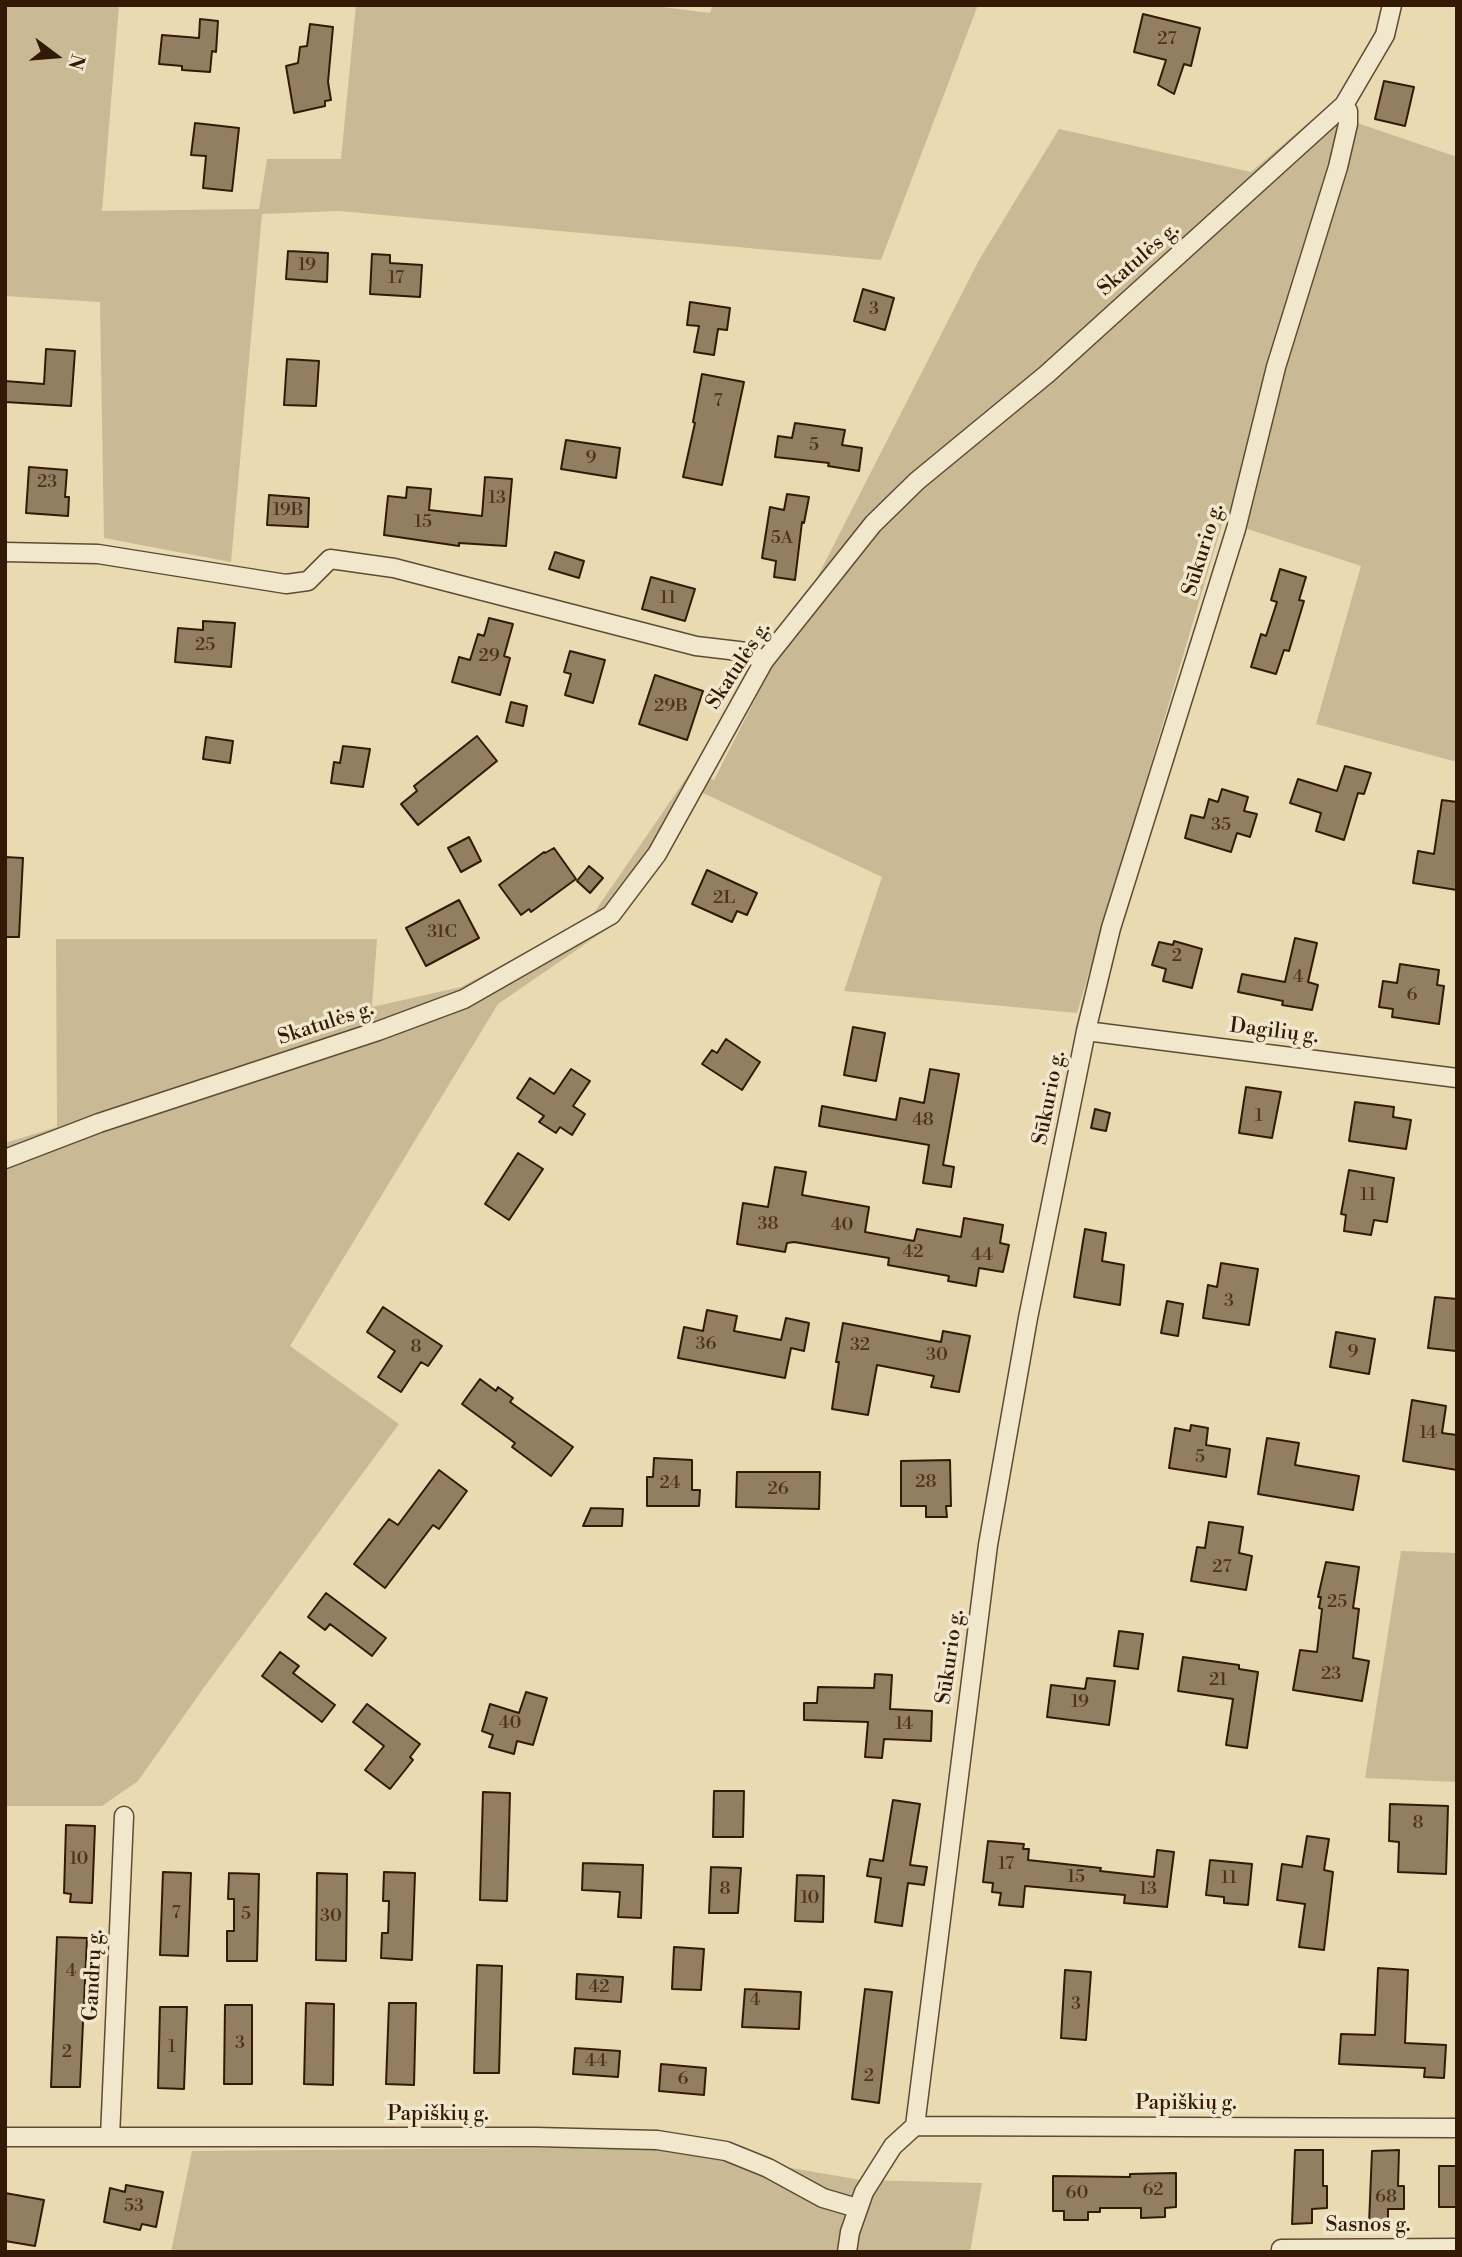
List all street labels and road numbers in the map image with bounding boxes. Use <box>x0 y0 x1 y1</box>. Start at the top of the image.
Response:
street label: Skatulės g. <box>1093 218 1185 302</box>
street label: Sūkurio g. <box>1178 501 1230 599</box>
street label: Skatulės g. <box>701 617 777 715</box>
street label: Skatulės g. <box>275 997 377 1051</box>
street label: Dagilių g. <box>1228 1014 1320 1050</box>
street label: Sūkurio g. <box>1029 1049 1071 1147</box>
street label: Sūkurio g. <box>932 1608 970 1706</box>
street label: Gandrų g. <box>79 1928 109 2022</box>
street label: Papiškių g. <box>1135 2091 1237 2117</box>
street label: Papiškių g. <box>387 2102 489 2128</box>
street label: Sasnos g. <box>1325 2213 1411 2239</box>

